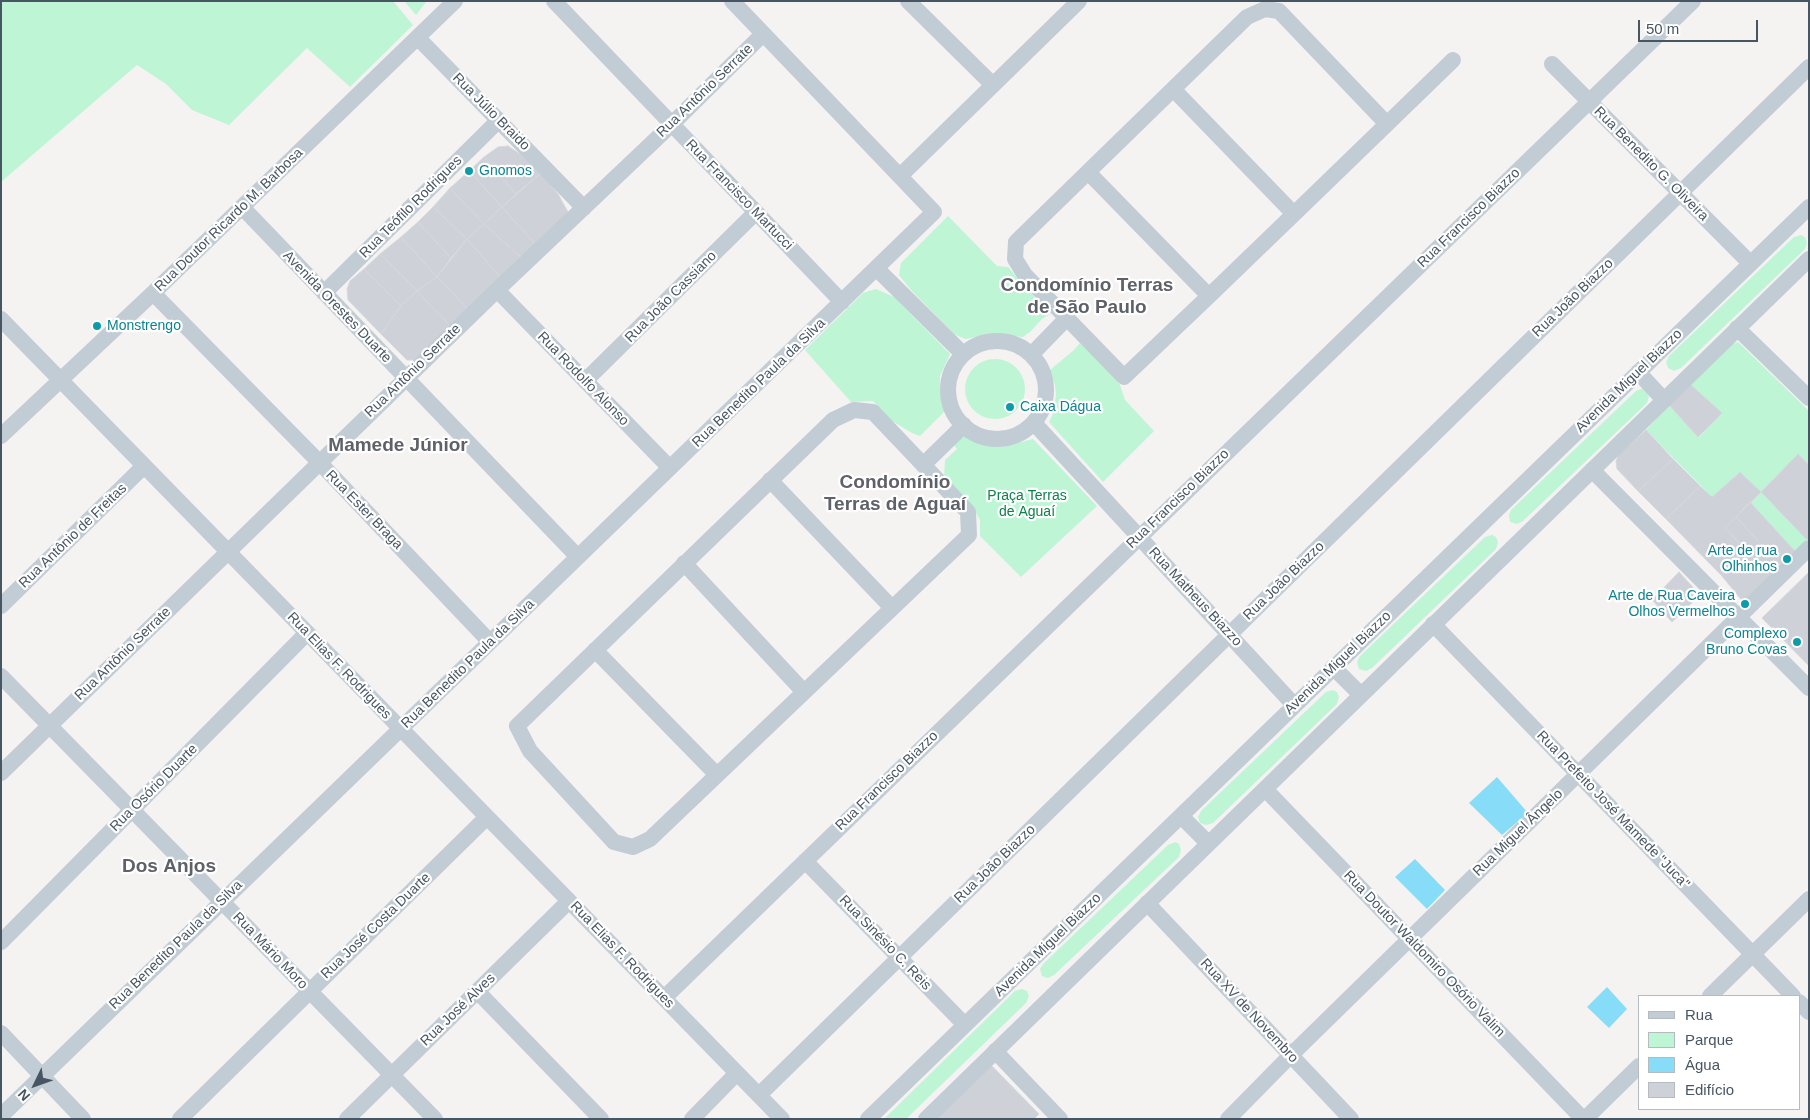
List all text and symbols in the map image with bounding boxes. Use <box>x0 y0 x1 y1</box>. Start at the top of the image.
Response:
scale bar <box>1640 10 1760 42</box>
text: 50 m <box>1646 20 1679 37</box>
street label: Rua Antônio Serrate <box>654 41 756 141</box>
street label: Rua Júlio Braido <box>449 70 533 154</box>
street label: Rua Benedito G. Oliveira <box>1590 103 1712 225</box>
street label: Rua Francisco Martucci <box>682 136 796 254</box>
street label: Rua Doutor Ricardo M. Barbosa <box>152 145 306 295</box>
street label: Rua Teófilo Rodrigues <box>356 152 466 262</box>
place label: Gnomos <box>479 163 532 179</box>
marker: Gnomos <box>463 165 475 177</box>
street label: Rua Francisco Biazzo <box>1414 165 1524 271</box>
street label: Avenida Orestes Duarte <box>279 248 395 366</box>
street label: Rua João Cassiano <box>622 248 720 346</box>
street label: Rua João Biazzo <box>1529 255 1617 341</box>
district label: Condomínio Terras de São Paulo <box>1001 275 1173 319</box>
street label: Rua Benedito Paula da Silva <box>689 315 829 451</box>
place label: Monstrengo <box>107 318 181 334</box>
marker: Monstrengo <box>91 320 103 332</box>
street label: Rua Antônio Serrate <box>362 321 464 421</box>
street label: Avenida Miguel Biazzo <box>1572 326 1686 436</box>
street label: Rua Rodolfo Alonso <box>534 328 632 430</box>
place label: Caixa Dágua <box>1020 399 1101 415</box>
marker: Caixa Dágua <box>1004 401 1016 413</box>
district label: Mamede Júnior <box>328 435 468 457</box>
street label: Rua Francisco Biazzo <box>1123 446 1233 552</box>
street label: Rua Ester Braga <box>322 467 406 553</box>
district label: Condomínio Terras de Aguaí <box>824 472 966 516</box>
street label: Rua Antônio de Freitas <box>16 480 130 592</box>
park label: Praça Terras de Aguaí <box>987 488 1067 520</box>
street label: Rua João Biazzo <box>1240 538 1328 624</box>
place label: Arte de rua Olhinhos <box>1708 543 1777 576</box>
street label: Rua Matheus Biazzo <box>1145 544 1245 650</box>
marker: Arte de rua Olhinhos <box>1781 553 1793 565</box>
place label: Arte de Rua Caveira Olhos Vermelhos <box>1608 588 1735 620</box>
street label: Rua Benedito Paula da Silva <box>398 596 538 732</box>
marker: Arte de Rua Caveira Olhos Vermelhos <box>1739 598 1751 610</box>
street label: Rua Antônio Serrate <box>72 604 174 704</box>
street label: Avenida Miguel Biazzo <box>1281 608 1395 718</box>
street label: Rua Elias F. Rodrigues <box>283 609 395 723</box>
place label: Complexo Bruno Covas <box>1706 626 1787 658</box>
marker: Complexo Bruno Covas <box>1791 636 1803 648</box>
street label: Rua Francisco Biazzo <box>832 728 942 834</box>
street label: Rua Prefeito José Mamede "Juca" <box>1533 728 1693 892</box>
street label: Rua Osório Duarte <box>107 741 201 835</box>
street label: Rua Miguel Ângelo <box>1470 786 1566 880</box>
street label: Rua João Biazzo <box>951 821 1039 907</box>
district label: Dos Anjos <box>122 856 216 878</box>
street label: Rua Doutor Waldomiro Osório Valim <box>1340 867 1508 1041</box>
street label: Rua José Costa Duarte <box>318 869 434 983</box>
street label: Rua Benedito Paula da Silva <box>106 877 246 1013</box>
street label: Avenida Miguel Biazzo <box>991 890 1105 1000</box>
street label: Rua Sinésio C. Reis <box>835 892 935 994</box>
street label: Rua Elias F. Rodrigues <box>566 898 678 1012</box>
street label: Rua Mário Moro <box>229 909 311 993</box>
street label: Rua XV de Novembro <box>1196 955 1302 1067</box>
street label: Rua José Alves <box>417 970 499 1050</box>
legend <box>1638 995 1800 1110</box>
text: Rua <box>1685 1006 1713 1023</box>
text: Parque <box>1685 1031 1733 1048</box>
text: Água <box>1685 1056 1720 1073</box>
north arrow <box>10 1060 60 1110</box>
text: Edifício <box>1685 1081 1734 1098</box>
text: N <box>15 1086 33 1104</box>

